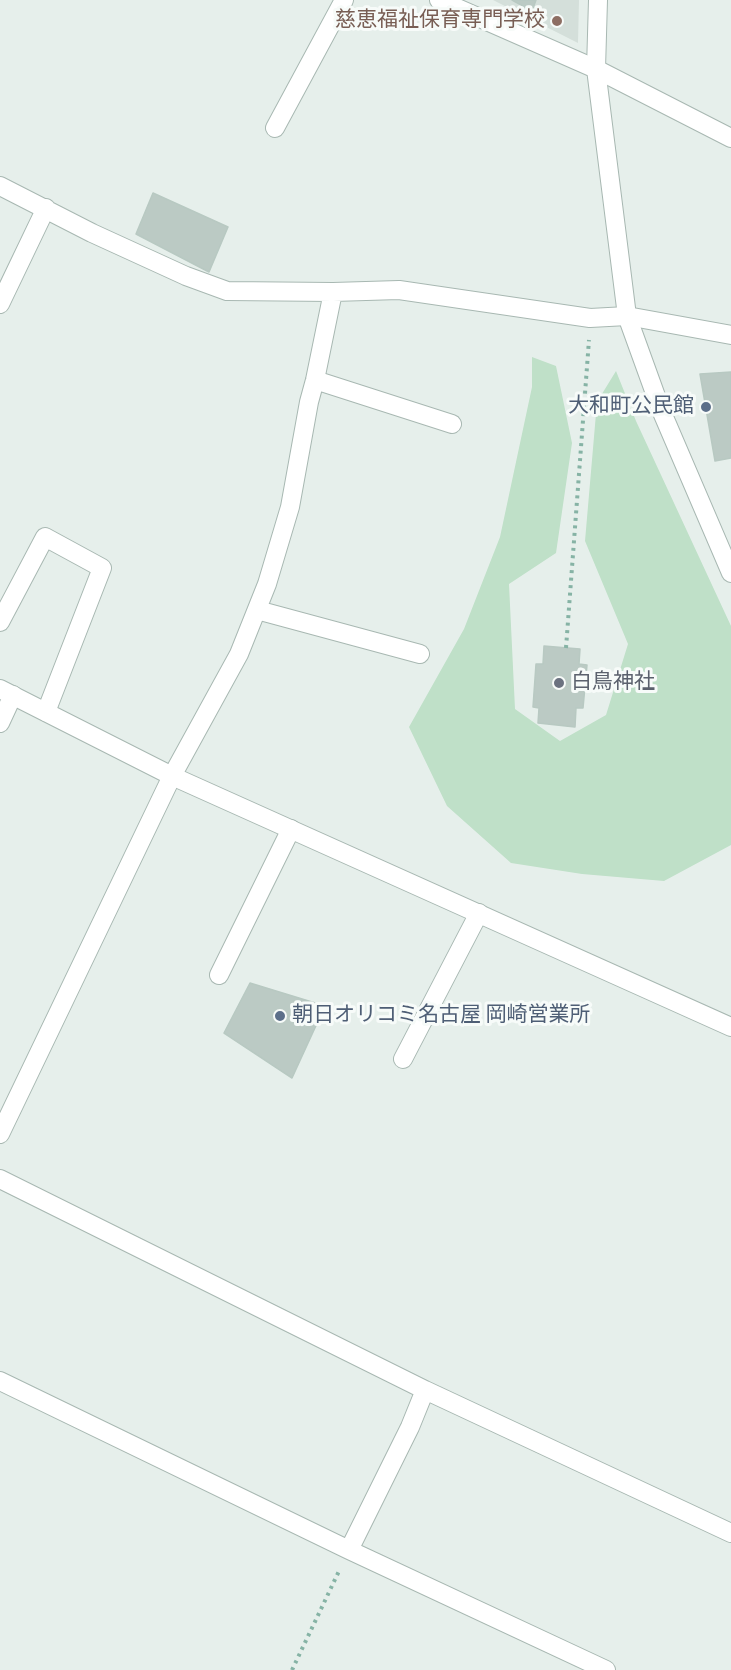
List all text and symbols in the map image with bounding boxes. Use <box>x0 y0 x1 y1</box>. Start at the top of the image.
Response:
place label: 慈恵福祉保育専門学校 <box>335 8 545 34</box>
marker: 慈恵福祉保育専門学校 <box>550 14 564 28</box>
place label: 大和町公民館 <box>568 394 694 420</box>
marker: 大和町公民館 <box>699 400 713 414</box>
place label: 白鳥神社 <box>571 670 655 696</box>
marker: 白鳥神社 <box>552 676 566 690</box>
place label: 朝日オリコミ名古屋 岡崎営業所 <box>292 1003 591 1029</box>
marker: 朝日オリコミ名古屋 岡崎営業所 <box>273 1009 287 1023</box>

